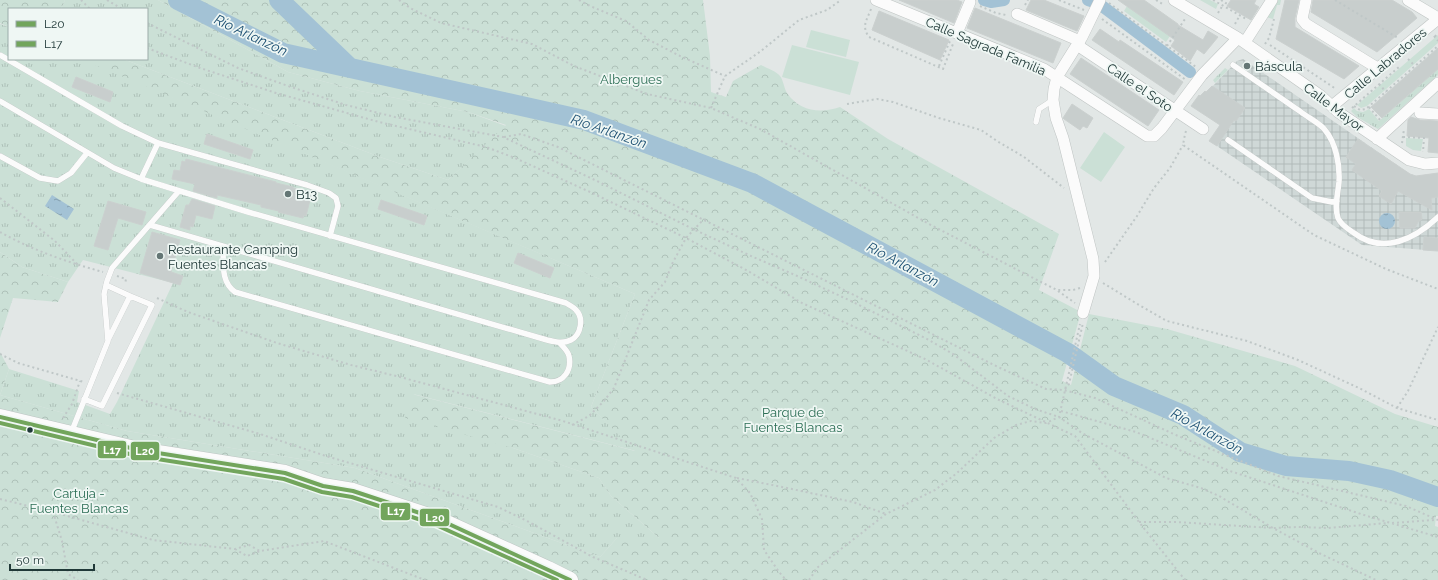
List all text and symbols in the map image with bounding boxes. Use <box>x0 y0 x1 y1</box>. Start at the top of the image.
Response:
legend <box>8 8 148 60</box>
water label: Río Arlanzón <box>212 11 290 59</box>
street label: Calle Sagrada Familia <box>923 14 1048 79</box>
text: L20 <box>44 17 65 31</box>
street label: Calle Labradores <box>1341 25 1429 102</box>
text: L17 <box>44 37 63 51</box>
place label: Báscula <box>1255 59 1303 74</box>
street label: Calle el Soto <box>1104 60 1175 115</box>
marker: Báscula <box>1242 61 1252 71</box>
park label: Albergues <box>600 72 662 87</box>
street label: Calle Mayor <box>1301 80 1367 135</box>
water label: Río Arlanzón <box>569 111 649 151</box>
place label: B13 <box>296 187 317 202</box>
marker: B13 <box>283 189 293 199</box>
water label: Río Arlanzón <box>864 238 942 290</box>
place label: Restaurante Camping Fuentes Blancas <box>168 242 298 272</box>
marker: Restaurante Camping Fuentes Blancas <box>155 251 165 261</box>
park label: Parque de Fuentes Blancas <box>744 405 842 435</box>
water label: Río Arlanzón <box>1169 405 1246 457</box>
unlabelled marker <box>25 425 35 435</box>
line badge: L17 <box>97 440 127 459</box>
line badge: L20 <box>130 441 160 461</box>
text: L17 <box>103 444 122 457</box>
text: L20 <box>135 445 155 458</box>
park label: Cartuja - Fuentes Blancas <box>30 486 128 516</box>
line badge: L17 <box>380 502 411 521</box>
text: L17 <box>387 505 406 518</box>
line badge: L20 <box>419 508 450 527</box>
text: L20 <box>425 512 445 525</box>
scale bar <box>10 546 94 572</box>
text: 50 m <box>16 553 44 567</box>

